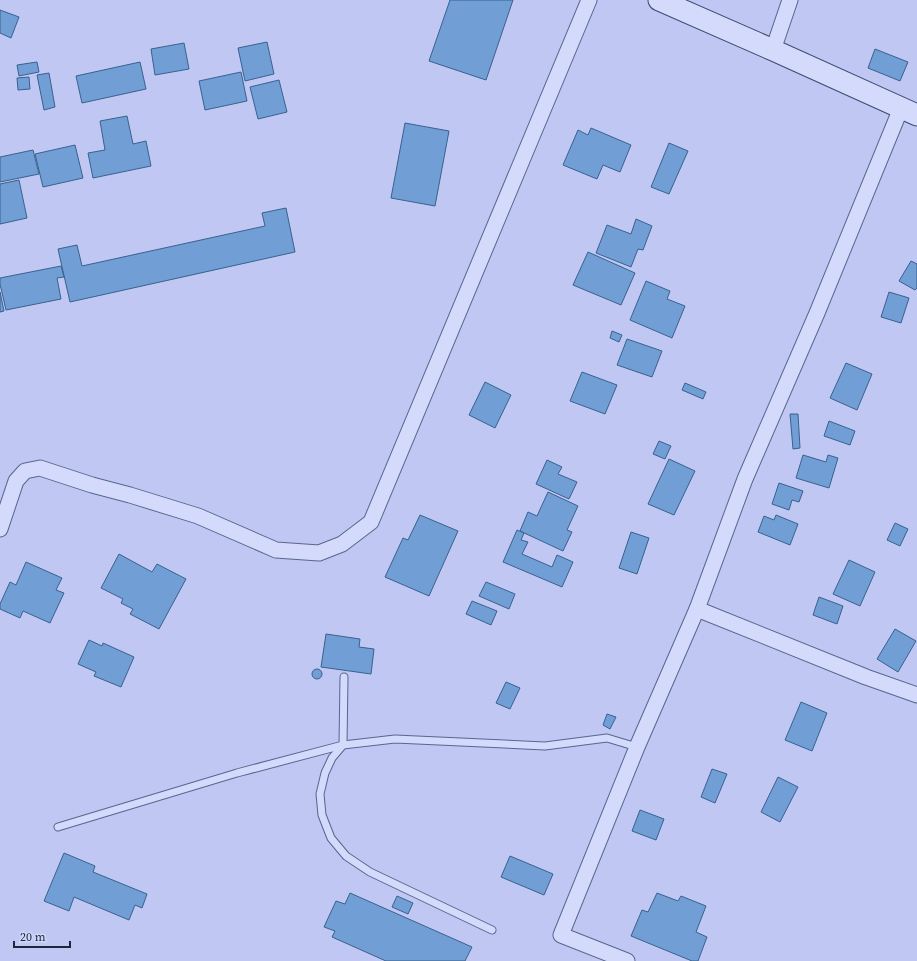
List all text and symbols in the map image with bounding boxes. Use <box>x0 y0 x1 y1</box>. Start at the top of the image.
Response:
scale bar <box>14 923 70 949</box>
text: 20 m <box>20 929 46 945</box>

